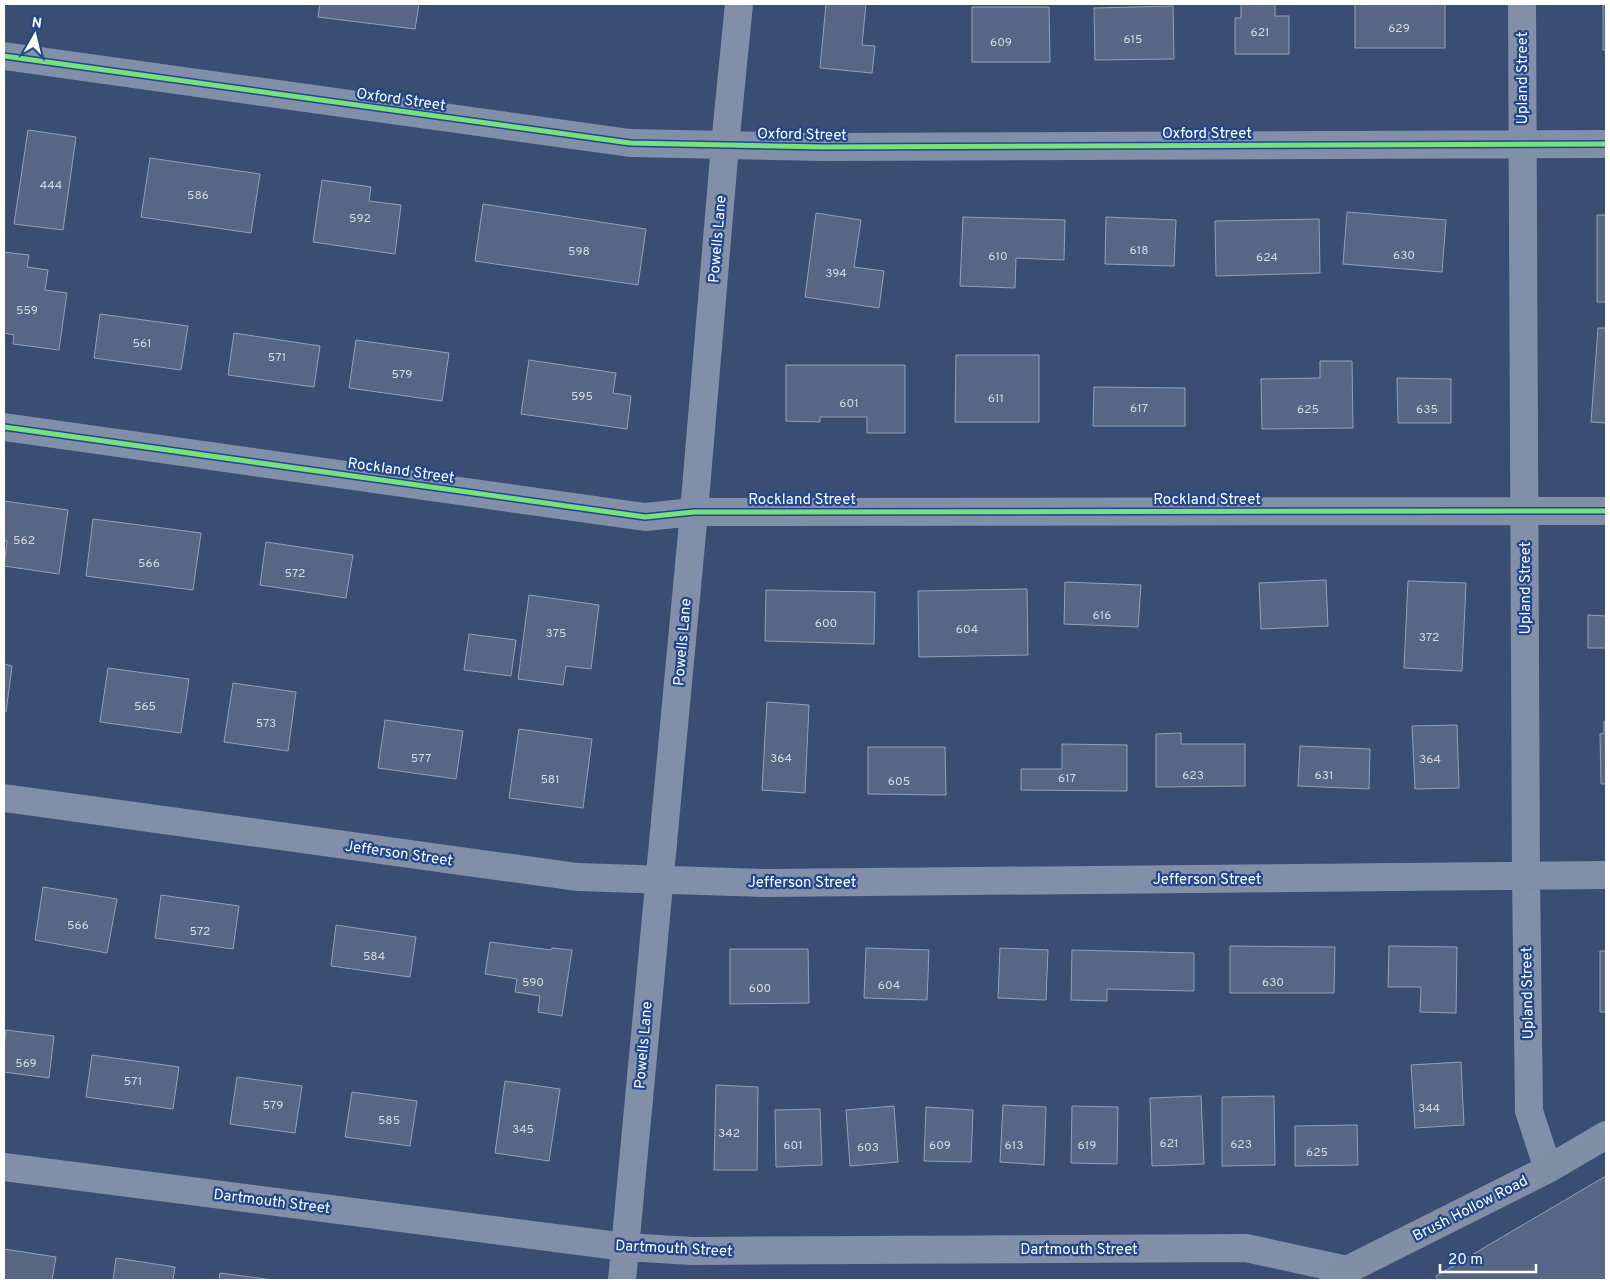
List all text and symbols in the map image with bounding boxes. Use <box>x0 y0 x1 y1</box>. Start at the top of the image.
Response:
north arrow <box>10 10 60 60</box>
text: N <box>30 14 43 33</box>
house number: 629 <box>1388 21 1410 37</box>
house number: 621 <box>1251 25 1269 41</box>
house number: 615 <box>1123 32 1143 48</box>
street label: Upland Street <box>1514 32 1533 124</box>
house number: 609 <box>990 35 1012 51</box>
street label: Oxford Street <box>355 85 447 116</box>
street label: Oxford Street <box>757 125 847 146</box>
street label: Oxford Street <box>1162 125 1252 144</box>
house number: 444 <box>40 178 62 194</box>
house number: 586 <box>187 188 209 204</box>
street label: Powells Lane <box>705 194 732 284</box>
house number: 592 <box>349 211 371 227</box>
house number: 618 <box>1130 243 1148 259</box>
house number: 598 <box>568 244 590 260</box>
house number: 630 <box>1393 248 1415 264</box>
house number: 610 <box>988 249 1008 265</box>
house number: 624 <box>1256 250 1278 266</box>
house number: 394 <box>825 266 847 282</box>
house number: 559 <box>16 303 38 319</box>
house number: 561 <box>132 336 152 352</box>
house number: 571 <box>268 350 286 366</box>
house number: 579 <box>392 367 412 383</box>
house number: 595 <box>571 389 593 405</box>
house number: 611 <box>988 391 1004 407</box>
house number: 601 <box>839 396 859 412</box>
house number: 617 <box>1130 401 1148 417</box>
house number: 625 <box>1297 402 1319 418</box>
house number: 635 <box>1416 402 1438 418</box>
street label: Rockland Street <box>346 455 455 488</box>
street label: Rockland Street <box>748 491 856 510</box>
street label: Rockland Street <box>1153 491 1261 510</box>
house number: 562 <box>13 533 35 549</box>
street label: Upland Street <box>1517 542 1536 634</box>
house number: 566 <box>138 556 160 572</box>
house number: 572 <box>285 566 305 582</box>
street label: Powells Lane <box>670 597 697 687</box>
house number: 616 <box>1093 608 1111 624</box>
house number: 600 <box>815 616 837 632</box>
house number: 604 <box>956 622 978 638</box>
house number: 375 <box>546 626 566 642</box>
house number: 372 <box>1419 630 1439 646</box>
house number: 565 <box>134 699 156 715</box>
house number: 573 <box>256 716 276 732</box>
house number: 577 <box>411 751 431 767</box>
house number: 364 <box>770 751 792 767</box>
house number: 364 <box>1419 752 1441 768</box>
house number: 623 <box>1182 768 1204 784</box>
house number: 631 <box>1315 768 1333 784</box>
house number: 617 <box>1058 771 1076 787</box>
house number: 581 <box>540 772 560 788</box>
house number: 605 <box>888 774 910 790</box>
street label: Jefferson Street <box>344 838 454 871</box>
street label: Jefferson Street <box>1153 871 1261 890</box>
street label: Jefferson Street <box>748 874 856 893</box>
house number: 566 <box>67 918 89 934</box>
house number: 572 <box>190 924 210 940</box>
street label: Upland Street <box>1518 946 1539 1040</box>
house number: 584 <box>363 949 385 965</box>
house number: 590 <box>522 975 544 991</box>
house number: 630 <box>1262 975 1284 991</box>
house number: 604 <box>878 978 900 994</box>
house number: 600 <box>749 981 771 997</box>
street label: Powells Lane <box>631 1000 658 1090</box>
house number: 569 <box>15 1056 37 1072</box>
house number: 571 <box>124 1074 142 1090</box>
house number: 579 <box>263 1098 283 1114</box>
house number: 344 <box>1418 1101 1440 1117</box>
house number: 585 <box>378 1113 400 1129</box>
house number: 345 <box>512 1122 534 1138</box>
house number: 342 <box>718 1126 740 1142</box>
house number: 621 <box>1160 1136 1178 1152</box>
house number: 623 <box>1230 1137 1252 1153</box>
house number: 601 <box>783 1138 803 1154</box>
house number: 609 <box>929 1138 951 1154</box>
house number: 613 <box>1005 1138 1023 1154</box>
house number: 619 <box>1078 1138 1096 1154</box>
house number: 603 <box>857 1140 879 1156</box>
house number: 625 <box>1306 1145 1328 1161</box>
street label: Brush Hollow Road <box>1410 1172 1532 1247</box>
street label: Dartmouth Street <box>212 1186 331 1219</box>
street label: Dartmouth Street <box>615 1237 733 1262</box>
street label: Dartmouth Street <box>1020 1241 1138 1260</box>
scale bar <box>1440 1242 1536 1274</box>
text: 20 m <box>1448 1251 1483 1270</box>

